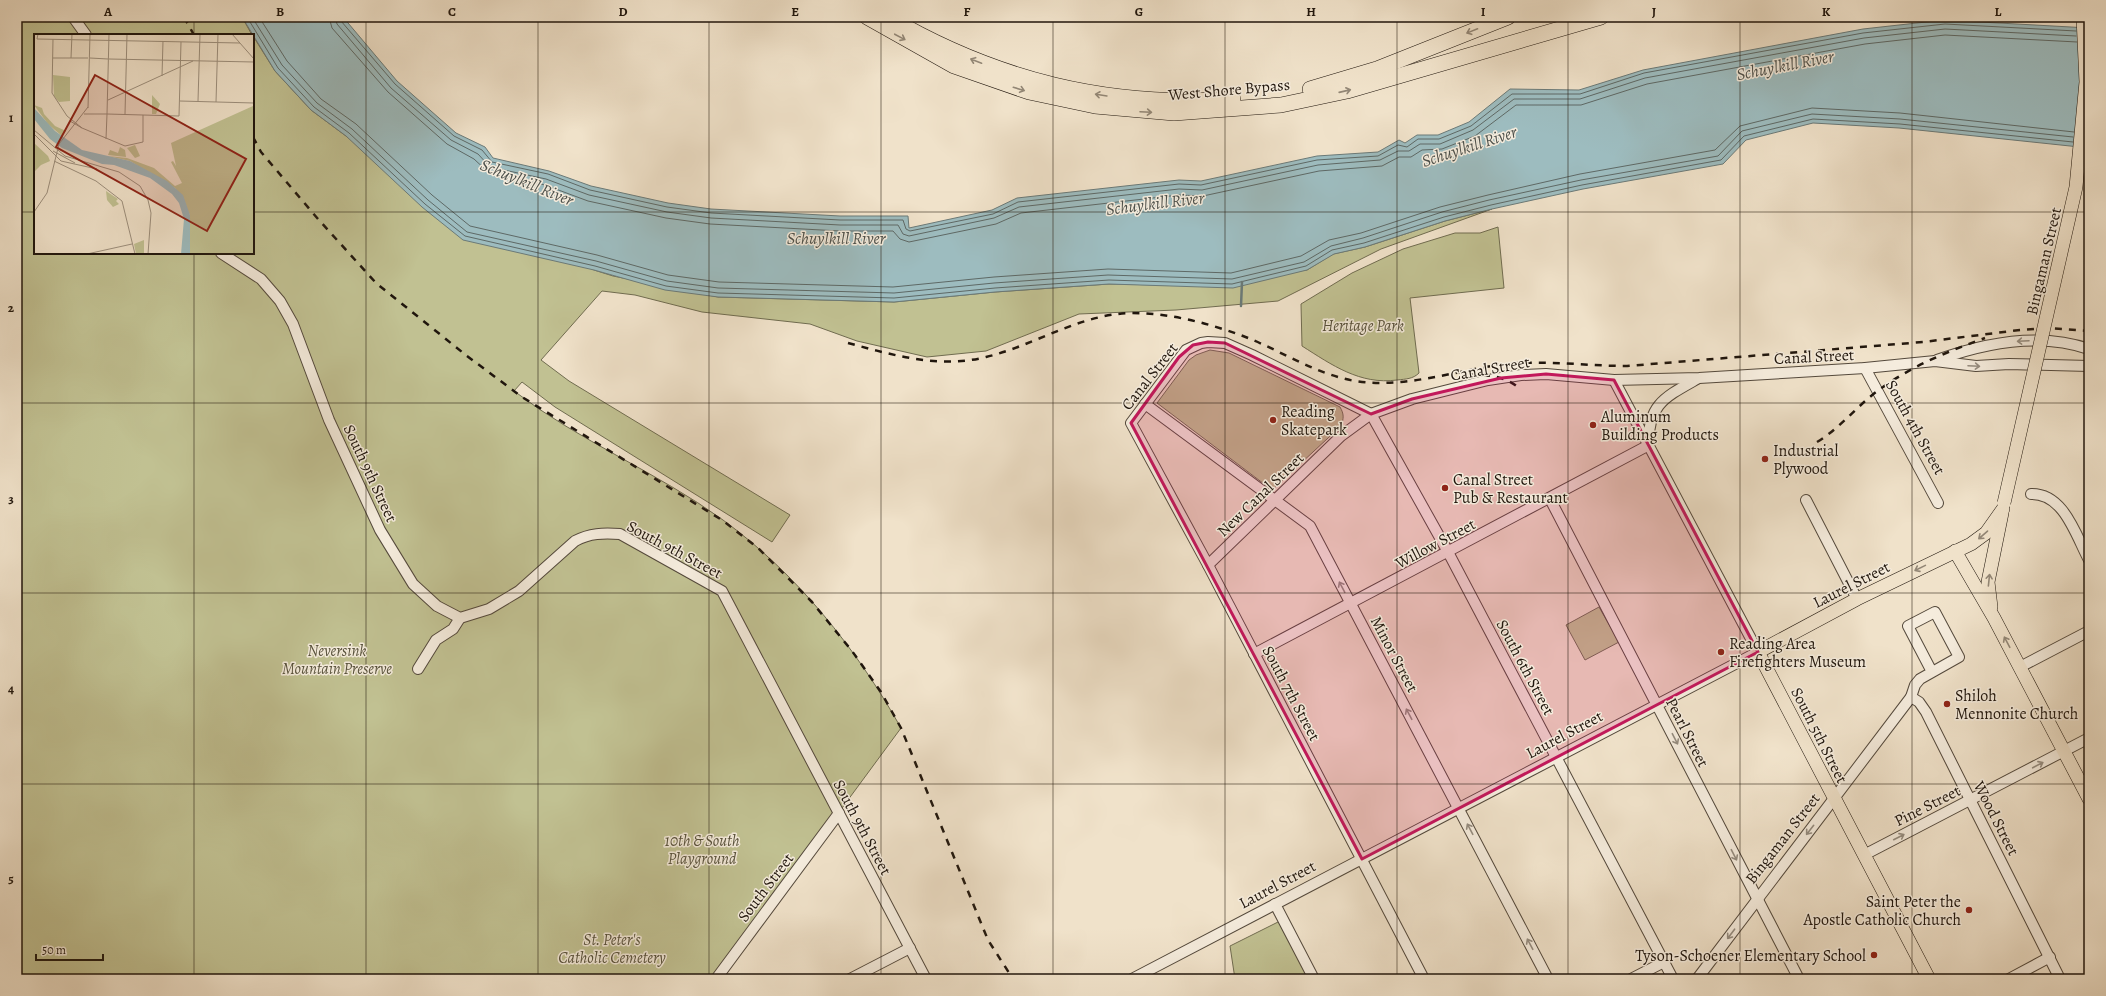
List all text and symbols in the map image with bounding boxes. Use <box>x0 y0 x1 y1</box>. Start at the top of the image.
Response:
text: A <box>103 3 113 20</box>
text: B <box>276 3 284 20</box>
text: C <box>448 3 456 20</box>
text: D <box>618 3 628 20</box>
text: E <box>791 3 799 20</box>
text: F <box>964 3 971 20</box>
text: G <box>1135 3 1143 20</box>
text: H <box>1306 3 1316 20</box>
text: I <box>1481 3 1486 20</box>
text: J <box>1652 3 1656 20</box>
text: K <box>1822 3 1831 20</box>
text: L <box>1995 3 2002 20</box>
one-way arrow <box>1467 28 1479 36</box>
inset map <box>34 34 254 254</box>
one-way arrow <box>894 34 906 41</box>
water label: Schuylkill River <box>1734 45 1837 86</box>
one-way arrow <box>971 57 983 65</box>
street label: West Shore Bypass <box>1166 74 1291 106</box>
one-way arrow <box>1012 86 1025 93</box>
one-way arrow <box>1338 87 1351 95</box>
one-way arrow <box>1095 90 1108 98</box>
one-way arrow <box>1139 108 1152 115</box>
text: 1 <box>9 109 14 126</box>
water label: Schuylkill River <box>1419 120 1521 173</box>
water label: Schuylkill River <box>477 153 578 212</box>
water label: Schuylkill River <box>1105 186 1207 221</box>
street label: Bingaman Street <box>2021 205 2067 317</box>
water label: Schuylkill River <box>787 227 886 250</box>
text: 2 <box>8 299 15 316</box>
park label: Heritage Park <box>1322 315 1404 337</box>
street label: Canal Street <box>1116 338 1183 415</box>
one-way arrow <box>2017 338 2030 345</box>
street label: Canal Street <box>1773 344 1855 370</box>
street label: Canal Street <box>1449 351 1532 387</box>
one-way arrow <box>1967 362 1980 369</box>
street label: South 4th Street <box>1880 376 1950 479</box>
place label: Reading Skatepark <box>1281 401 1347 441</box>
place label: Aluminum Building Products <box>1600 406 1719 446</box>
marker: Reading Skatepark <box>1268 415 1278 425</box>
marker: Aluminum Building Products <box>1588 420 1598 430</box>
street label: South 9th Street <box>338 421 402 526</box>
place label: Industrial Plywood <box>1773 440 1838 480</box>
street label: New Canal Street <box>1212 448 1309 542</box>
marker: Industrial Plywood <box>1760 454 1770 464</box>
place label: Canal Street Pub & Restaurant <box>1453 469 1568 509</box>
marker: Canal Street Pub & Restaurant <box>1440 483 1450 493</box>
text: 3 <box>8 490 14 507</box>
street label: Willow Street <box>1391 513 1480 575</box>
street label: South 9th Street <box>623 515 726 584</box>
one-way arrow <box>1978 530 1988 539</box>
street label: Laurel Street <box>1809 556 1894 614</box>
one-way arrow <box>1914 565 1926 572</box>
one-way arrow <box>1985 574 1993 587</box>
one-way arrow <box>1338 581 1345 593</box>
street label: Minor Street <box>1365 613 1423 696</box>
street label: South 6th Street <box>1491 616 1560 719</box>
place label: Reading Area Firefighters Museum <box>1729 633 1866 673</box>
one-way arrow <box>2003 636 2010 648</box>
park label: Neversink Mountain Preserve <box>282 640 392 680</box>
street label: South 7th Street <box>1257 642 1325 745</box>
marker: Reading Area Firefighters Museum <box>1716 647 1726 657</box>
text: 4 <box>8 680 14 697</box>
street label: South 5th Street <box>1785 684 1853 787</box>
place label: Shiloh Mennonite Church <box>1955 685 2079 725</box>
street label: Pearl Street <box>1660 694 1714 771</box>
marker: Shiloh Mennonite Church <box>1942 699 1952 709</box>
street label: Laurel Street <box>1522 706 1607 764</box>
one-way arrow <box>1405 708 1413 720</box>
one-way arrow <box>1671 733 1679 745</box>
one-way arrow <box>2032 761 2044 768</box>
street label: South 9th Street <box>828 776 897 879</box>
street label: Wood Street <box>1968 777 2024 859</box>
street label: Pine Street <box>1891 780 1964 832</box>
street label: Bingaman Street <box>1740 789 1825 889</box>
one-way arrow <box>1466 823 1473 835</box>
one-way arrow <box>1806 825 1814 836</box>
park label: 10th & South Playground <box>665 830 740 870</box>
one-way arrow <box>1892 833 1904 840</box>
street label: South Street <box>733 849 799 927</box>
one-way arrow <box>1731 849 1738 861</box>
street label: Laurel Street <box>1235 856 1320 914</box>
text: 5 <box>8 870 14 887</box>
place label: Saint Peter the Apostle Catholic Church <box>1802 891 1961 931</box>
marker: Saint Peter the Apostle Catholic Church <box>1964 905 1974 915</box>
one-way arrow <box>1727 928 1735 939</box>
park label: St. Peter's Catholic Cemetery <box>558 929 666 969</box>
scale bar <box>36 936 103 962</box>
one-way arrow <box>1526 939 1533 951</box>
text: 50 m <box>42 942 66 958</box>
place label: Tyson-Schoener Elementary School <box>1635 945 1866 967</box>
marker: Tyson-Schoener Elementary School <box>1869 950 1879 960</box>

